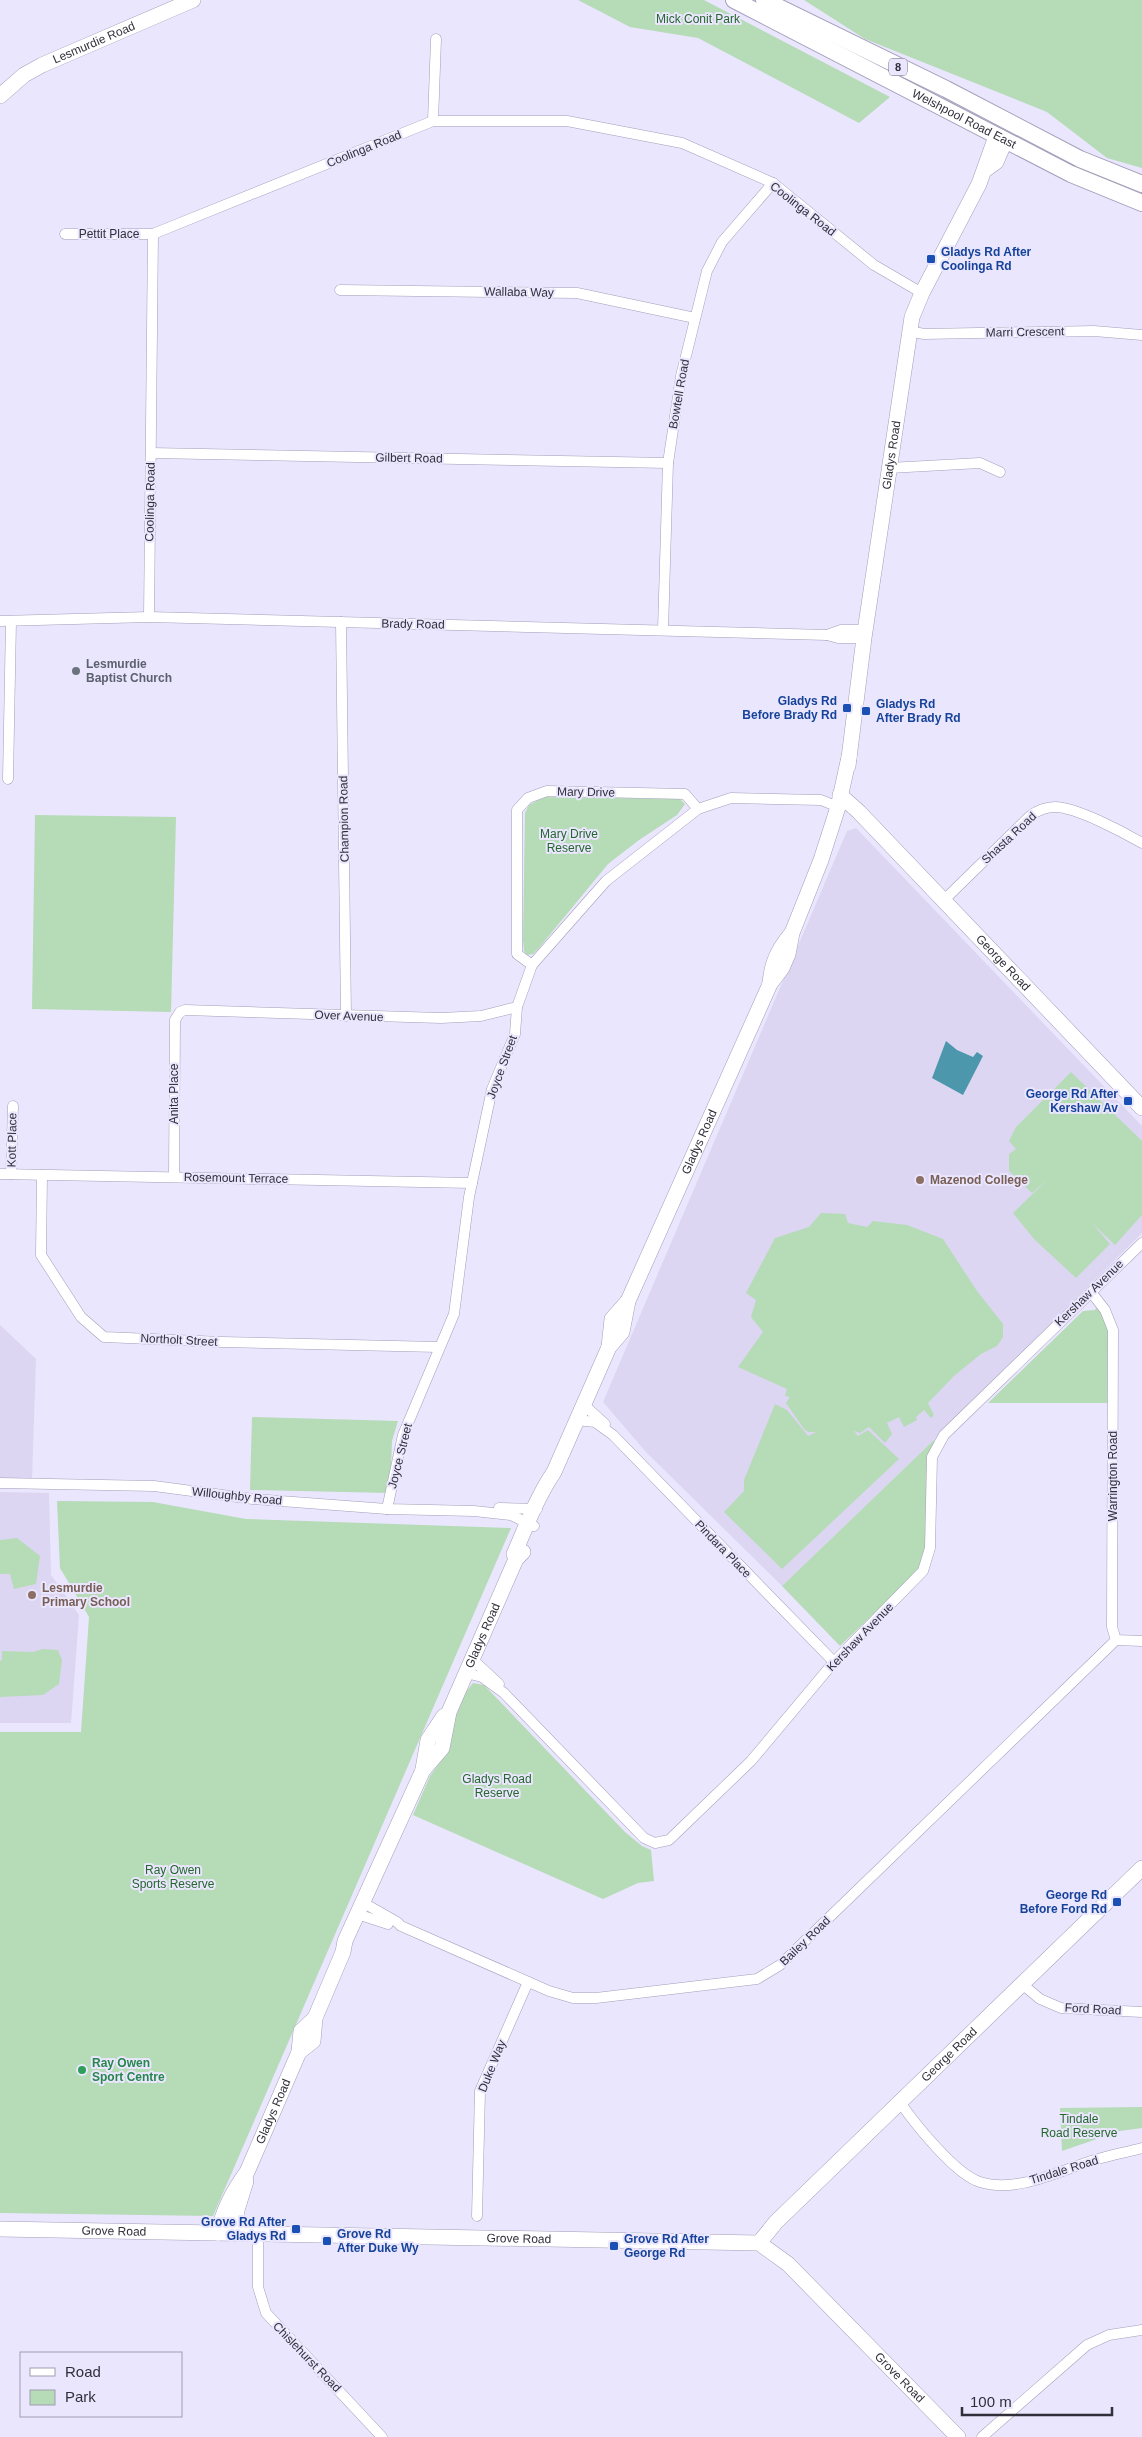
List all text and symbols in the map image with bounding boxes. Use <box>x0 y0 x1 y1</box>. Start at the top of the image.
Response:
park label: Mick Conit Park <box>656 12 741 26</box>
street label: Lesmurdie Road <box>51 19 137 67</box>
road number: 8 <box>889 58 907 76</box>
street label: Welshpool Road East <box>910 86 1019 152</box>
street label: Coolinga Road <box>325 128 403 170</box>
street label: Coolinga Road <box>767 179 839 239</box>
street label: Pettit Place <box>79 227 140 241</box>
place label: Gladys Rd After Coolinga Rd <box>941 245 1032 273</box>
marker: Gladys Rd After Coolinga Rd <box>925 253 937 265</box>
street label: Wallaba Way <box>484 284 554 300</box>
street label: Marri Crescent <box>986 324 1065 340</box>
street label: Bowtell Road <box>666 358 692 430</box>
street label: Gladys Road <box>879 420 903 490</box>
street label: Gilbert Road <box>375 450 443 466</box>
street label: Coolinga Road <box>142 462 158 542</box>
street label: Brady Road <box>381 616 445 632</box>
place label: Lesmurdie Baptist Church <box>86 657 172 685</box>
marker: Lesmurdie Baptist Church <box>70 665 82 677</box>
place label: Gladys Rd Before Brady Rd <box>742 694 837 722</box>
place label: Gladys Rd After Brady Rd <box>876 697 961 725</box>
marker: Gladys Rd Before Brady Rd <box>841 702 853 714</box>
marker: Gladys Rd After Brady Rd <box>860 705 872 717</box>
street label: Champion Road <box>336 776 352 862</box>
street label: Mary Drive <box>557 784 615 800</box>
street label: Shasta Road <box>979 809 1039 867</box>
park label: Mary Drive Reserve <box>540 827 598 855</box>
street label: George Road <box>973 932 1033 994</box>
street label: Over Avenue <box>314 1008 384 1024</box>
street label: Joyce Street <box>484 1033 520 1101</box>
street label: Anita Place <box>167 1063 181 1124</box>
place label: George Rd After Kershaw Av <box>1026 1087 1118 1115</box>
marker: George Rd After Kershaw Av <box>1122 1095 1134 1107</box>
street label: Gladys Road <box>679 1107 720 1177</box>
street label: Kott Place <box>5 1112 19 1167</box>
street label: Rosemount Terrace <box>184 1170 289 1186</box>
place label: Mazenod College <box>930 1173 1028 1187</box>
marker: Mazenod College <box>914 1174 926 1186</box>
street label: Kershaw Avenue <box>1052 1257 1126 1329</box>
street label: Northolt Street <box>140 1331 219 1349</box>
street label: Joyce Street <box>385 1421 415 1490</box>
street label: Warrington Road <box>1106 1431 1120 1521</box>
street label: Willoughby Road <box>191 1484 283 1508</box>
street label: Pindara Place <box>692 1517 754 1581</box>
place label: Lesmurdie Primary School <box>42 1581 130 1609</box>
marker: Lesmurdie Primary School <box>26 1589 38 1601</box>
street label: Kershaw Avenue <box>824 1600 896 1674</box>
street label: Gladys Road <box>462 1601 503 1670</box>
park label: Gladys Road Reserve <box>462 1772 532 1800</box>
park label: Ray Owen Sports Reserve <box>132 1863 215 1891</box>
place label: George Rd Before Ford Rd <box>1020 1888 1107 1916</box>
marker: George Rd Before Ford Rd <box>1111 1896 1123 1908</box>
street label: Bailey Road <box>777 1913 833 1969</box>
street label: Ford Road <box>1064 2001 1122 2017</box>
street label: George Road <box>918 2024 980 2085</box>
street label: Duke Way <box>475 2038 509 2094</box>
place label: Ray Owen Sport Centre <box>92 2056 165 2084</box>
marker: Ray Owen Sport Centre <box>76 2064 88 2076</box>
street label: Gladys Road <box>253 2077 293 2146</box>
park label: Tindale Road Reserve <box>1041 2112 1118 2140</box>
street label: Tindale Road <box>1028 2153 1100 2187</box>
place label: Grove Rd After Gladys Rd <box>201 2215 286 2243</box>
marker: Grove Rd After Gladys Rd <box>290 2223 302 2235</box>
street label: Grove Road <box>81 2224 147 2239</box>
place label: Grove Rd After Duke Wy <box>337 2227 419 2255</box>
street label: Grove Road <box>486 2231 551 2246</box>
place label: Grove Rd After George Rd <box>624 2232 709 2260</box>
marker: Grove Rd After Duke Wy <box>321 2235 333 2247</box>
marker: Grove Rd After George Rd <box>608 2240 620 2252</box>
street label: Chislehurst Road <box>270 2319 344 2395</box>
street label: Grove Road <box>872 2349 927 2405</box>
legend <box>20 2352 182 2417</box>
text: Road <box>65 2363 101 2380</box>
scale bar <box>962 2384 1112 2416</box>
text: Park <box>65 2388 96 2405</box>
text: 100 m <box>970 2393 1012 2410</box>

